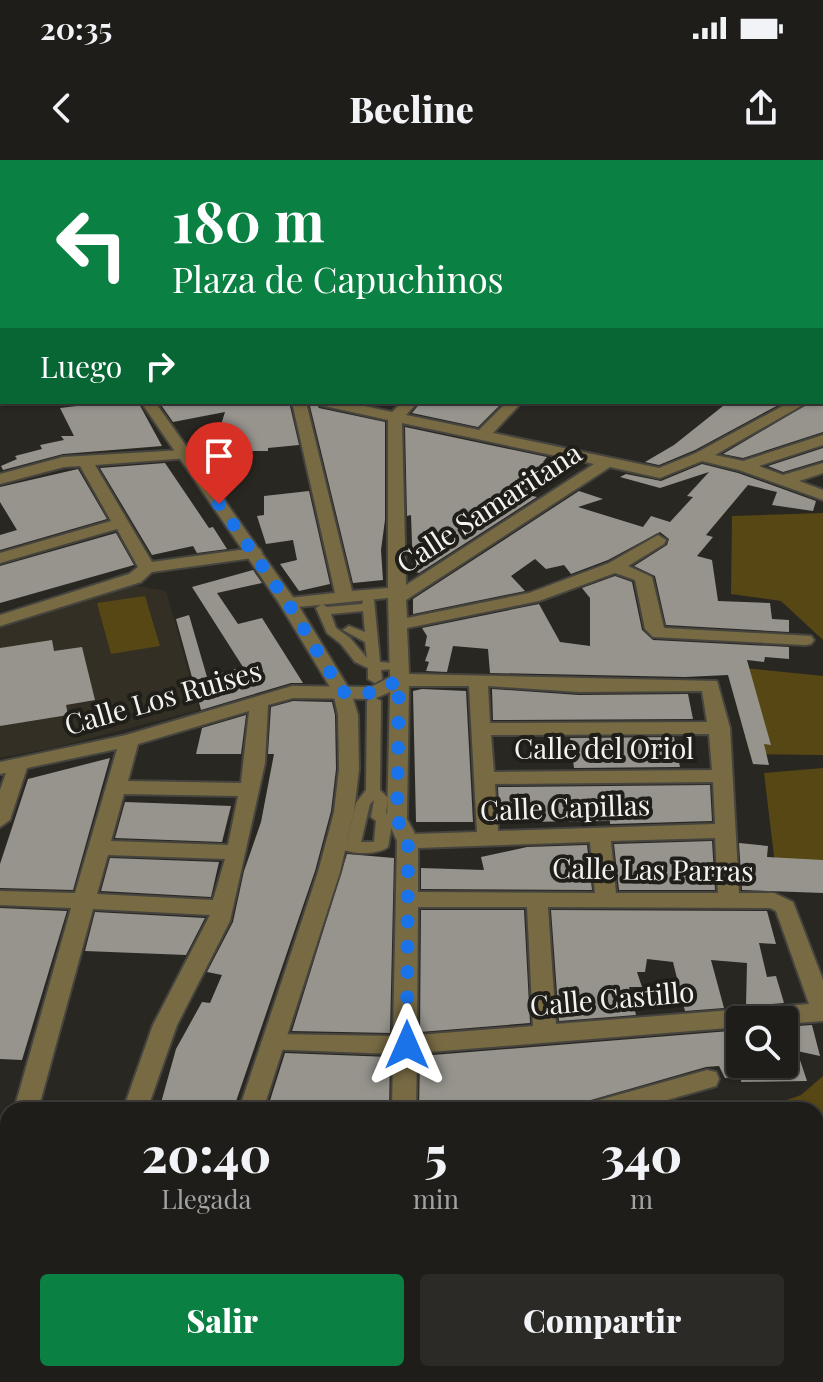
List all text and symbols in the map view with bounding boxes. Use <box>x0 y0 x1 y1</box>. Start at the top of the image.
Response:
text: 20:35 <box>40 8 112 48</box>
text: Beeline <box>349 84 474 132</box>
icon: back <box>40 86 84 130</box>
icon: share <box>739 86 783 130</box>
text: 180 m <box>172 182 325 257</box>
icon: left <box>40 192 144 296</box>
text: Plaza de Capuchinos <box>172 254 504 302</box>
icon: right <box>138 344 182 388</box>
text: Luego <box>40 346 122 386</box>
pin <box>185 422 253 504</box>
street label: Calle Samaritana <box>389 433 588 580</box>
icon: arrive <box>197 434 241 478</box>
street label: Calle Los Ruises <box>60 651 265 742</box>
street label: Calle del Oriol <box>514 729 694 766</box>
street label: Calle Capillas <box>479 785 651 828</box>
street label: Calle Las Parras <box>552 848 754 889</box>
street label: Calle Castillo <box>528 972 696 1023</box>
position arrow <box>365 1003 449 1087</box>
map controls <box>726 1006 798 1078</box>
button: search <box>726 1006 798 1078</box>
text: 20:40 <box>142 1121 271 1185</box>
text: 5 <box>425 1121 447 1185</box>
text: 340 <box>601 1121 682 1185</box>
text: Llegada <box>161 1181 251 1216</box>
text: min <box>413 1181 459 1216</box>
text: m <box>630 1181 653 1216</box>
button: Salir <box>40 1274 404 1366</box>
button: Compartir <box>420 1274 784 1366</box>

